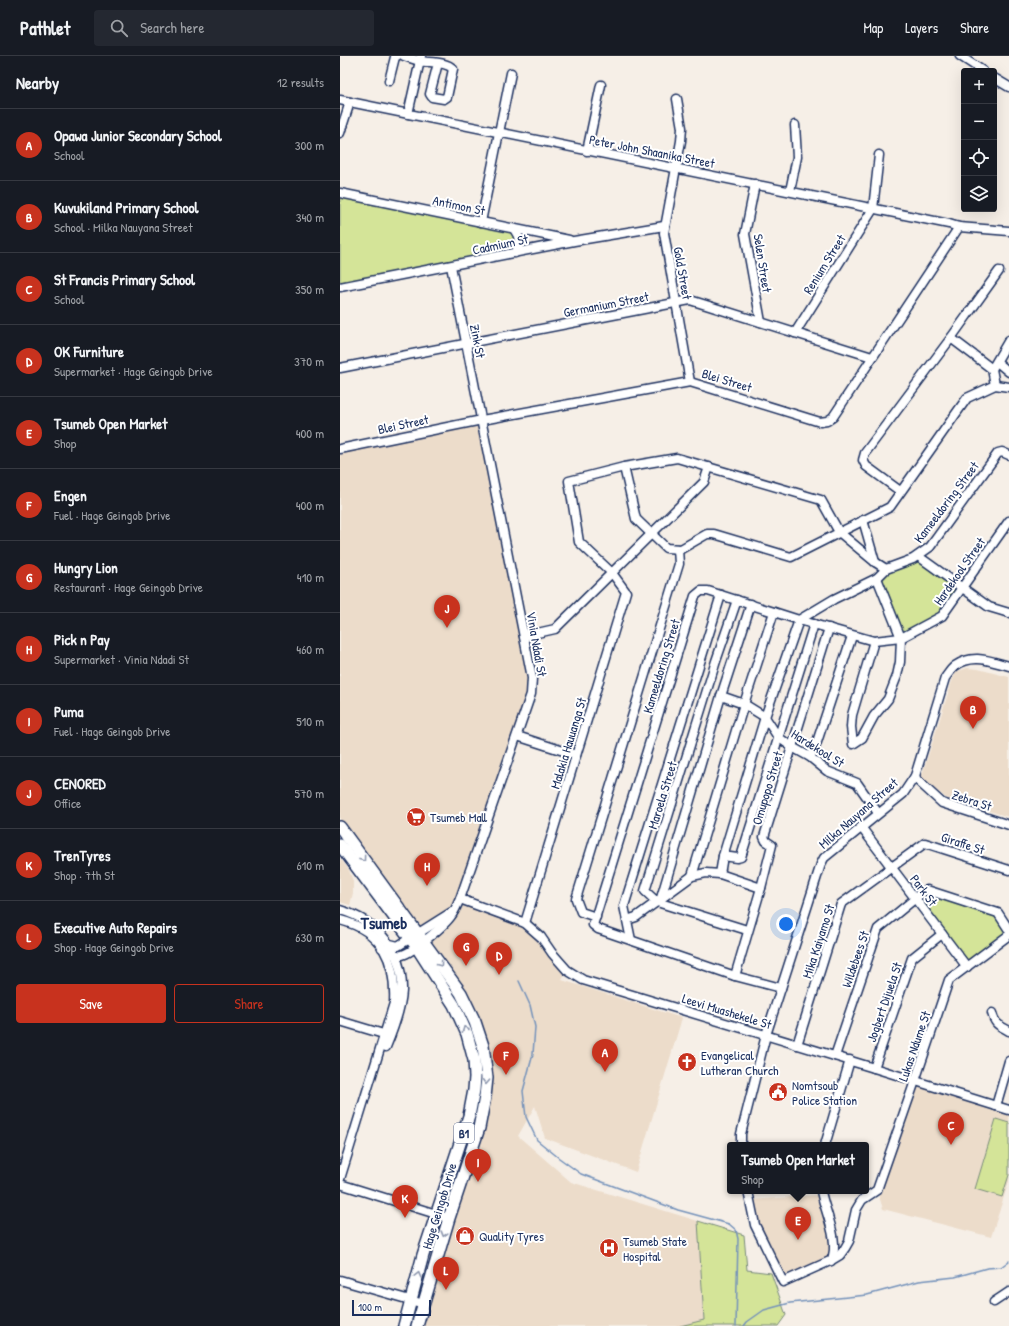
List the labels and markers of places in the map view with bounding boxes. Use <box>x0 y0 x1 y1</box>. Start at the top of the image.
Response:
pin: J <box>434 595 460 628</box>
pin: B <box>960 696 986 729</box>
supermarket icon: Tsumeb Mall <box>405 806 427 828</box>
place label: Tsumeb Mall <box>430 808 487 826</box>
pin: H <box>414 853 440 886</box>
pin: G <box>453 933 479 966</box>
pin: D <box>486 942 512 975</box>
pin: A <box>592 1039 618 1072</box>
pin: F <box>493 1042 519 1075</box>
place label: Evangelical Lutheran Church <box>701 1046 779 1079</box>
church icon: Evangelical Lutheran Church <box>676 1051 698 1073</box>
place label: Nomtsoub Police Station <box>792 1076 857 1109</box>
public building icon: Nomtsoub Police Station <box>767 1081 789 1103</box>
pin: C <box>938 1112 964 1145</box>
pin: I <box>465 1149 491 1182</box>
pin: K <box>392 1185 418 1218</box>
pin: E <box>785 1207 811 1240</box>
shop icon: Quality Tyres <box>454 1225 476 1247</box>
place label: Quality Tyres <box>479 1227 544 1245</box>
place label: Tsumeb State Hospital <box>623 1232 687 1265</box>
hospital icon: Tsumeb State Hospital <box>598 1237 620 1259</box>
pin: L <box>433 1257 459 1290</box>

